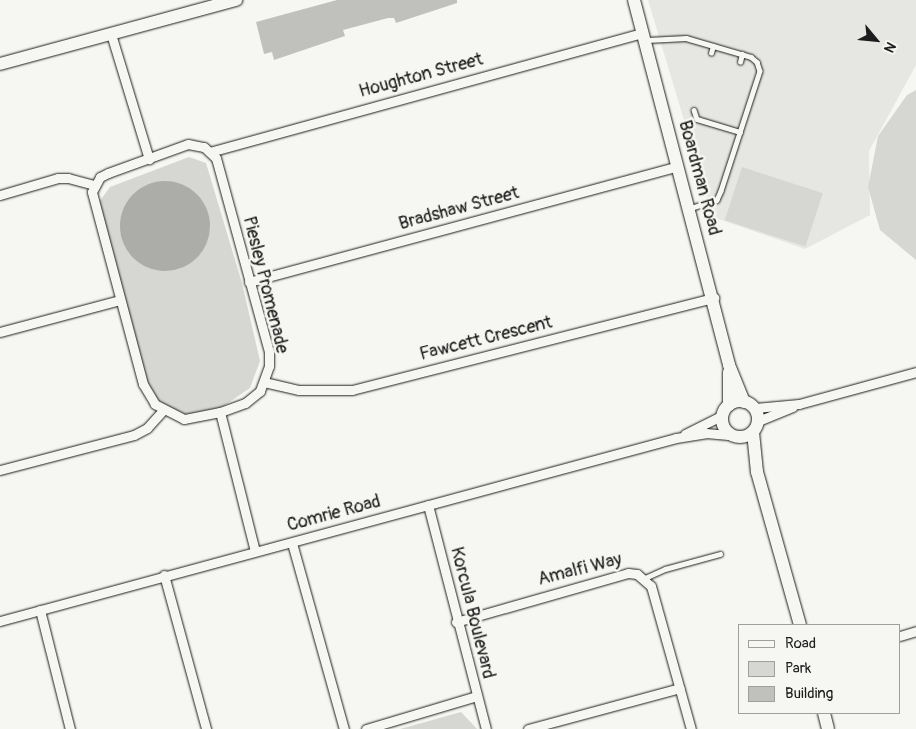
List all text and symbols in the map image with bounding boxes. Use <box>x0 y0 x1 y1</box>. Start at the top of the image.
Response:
north arrow <box>851 15 901 65</box>
text: N <box>880 39 899 55</box>
street label: Houghton Street <box>357 49 485 103</box>
street label: Boardman Road <box>673 118 725 238</box>
street label: Bradshaw Street <box>397 183 521 235</box>
street label: Piesley Promenade <box>238 214 292 356</box>
street label: Fawcett Crescent <box>418 312 554 366</box>
street label: Comrie Road <box>285 491 383 537</box>
street label: Korcula Boulevard <box>445 545 499 681</box>
street label: Amalfi Way <box>536 549 624 591</box>
legend <box>738 624 901 714</box>
text: Road <box>785 634 816 653</box>
text: Park <box>785 659 811 678</box>
text: Building <box>785 684 833 703</box>

